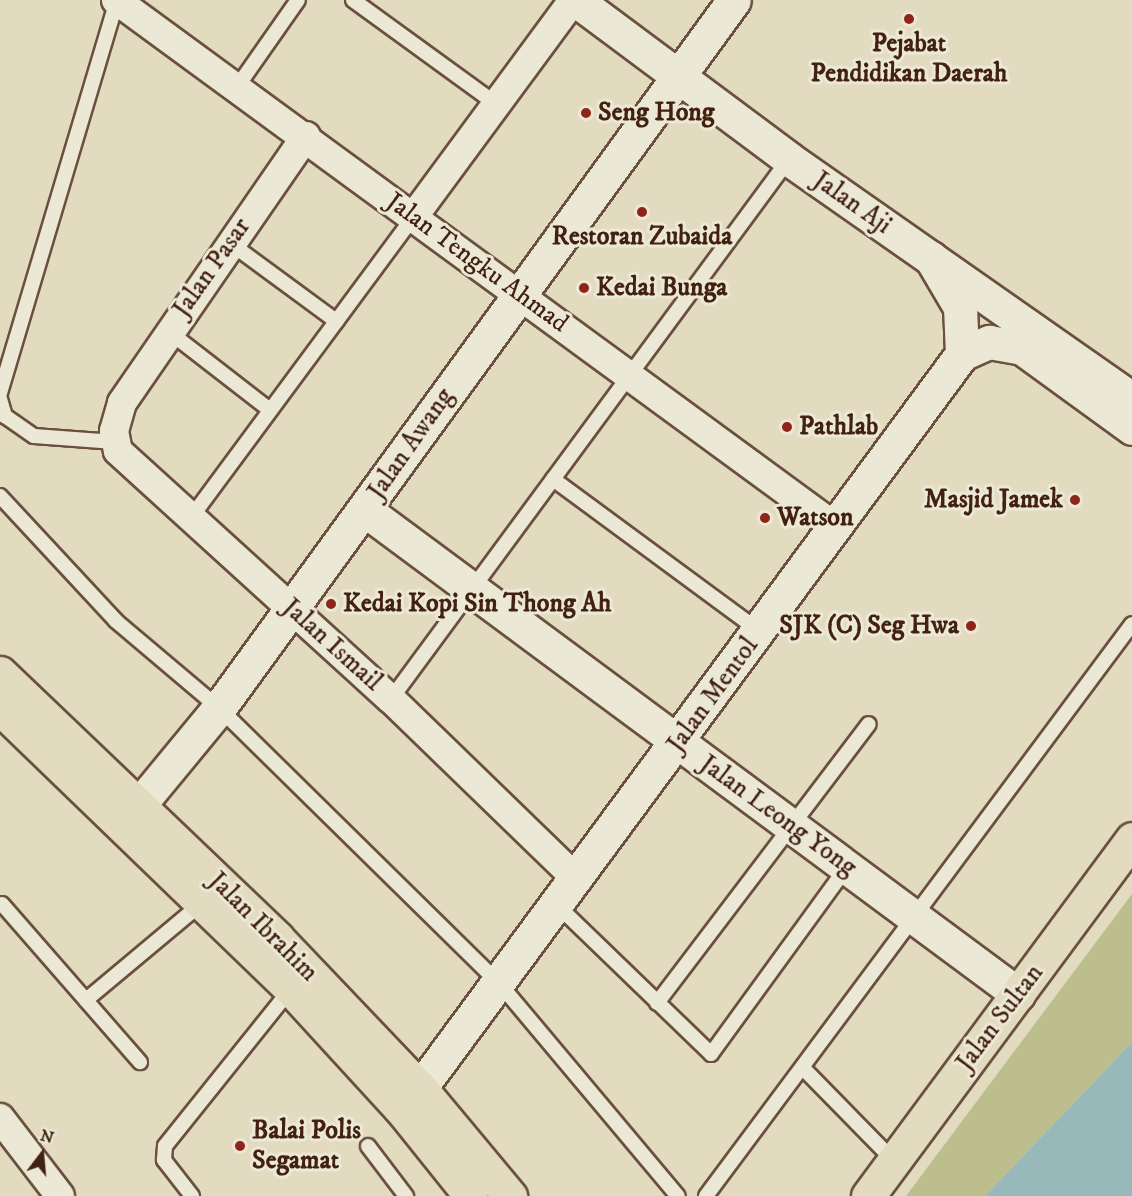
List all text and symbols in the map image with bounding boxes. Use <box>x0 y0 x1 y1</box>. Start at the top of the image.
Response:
marker: Pejabat Pendidikan Daerah <box>902 12 916 26</box>
place label: Pejabat Pendidikan Daerah <box>811 28 1007 89</box>
place label: Seng Hong <box>598 97 715 129</box>
marker: Seng Hong <box>579 106 593 120</box>
street label: Jalan Aji <box>807 165 897 241</box>
street label: Jalan Tengku Ahmad <box>380 186 574 340</box>
marker: Restoran Zubaida <box>635 205 649 219</box>
street label: Jalan Pasar <box>166 212 258 324</box>
place label: Restoran Zubaida <box>552 221 732 253</box>
place label: Kedai Bunga <box>596 272 727 304</box>
marker: Kedai Bunga <box>577 281 591 295</box>
street label: Jalan Awang <box>361 382 461 506</box>
place label: Pathlab <box>799 411 878 443</box>
marker: Pathlab <box>780 420 794 434</box>
place label: Masjid Jamek <box>924 484 1063 516</box>
marker: Masjid Jamek <box>1068 493 1082 507</box>
place label: Watson <box>777 502 854 534</box>
marker: Watson <box>758 511 772 525</box>
place label: Kedai Kopi Sin Thong Ah <box>343 588 611 620</box>
street label: Jalan Ismail <box>276 592 388 698</box>
marker: Kedai Kopi Sin Thong Ah <box>324 597 338 611</box>
place label: SJK (C) Seg Hwa <box>779 610 959 642</box>
marker: SJK (C) Seg Hwa <box>964 619 978 633</box>
street label: Jalan Mentol <box>661 631 765 759</box>
street label: Jalan Leong Yong <box>693 749 863 883</box>
street label: Jalan Ibrahim <box>202 866 324 988</box>
street label: Jalan Sultan <box>950 958 1050 1078</box>
place label: Balai Polis Segamat <box>252 1115 361 1176</box>
north arrow <box>12 1124 72 1184</box>
text: N <box>38 1125 56 1148</box>
marker: Balai Polis Segamat <box>233 1139 247 1153</box>

